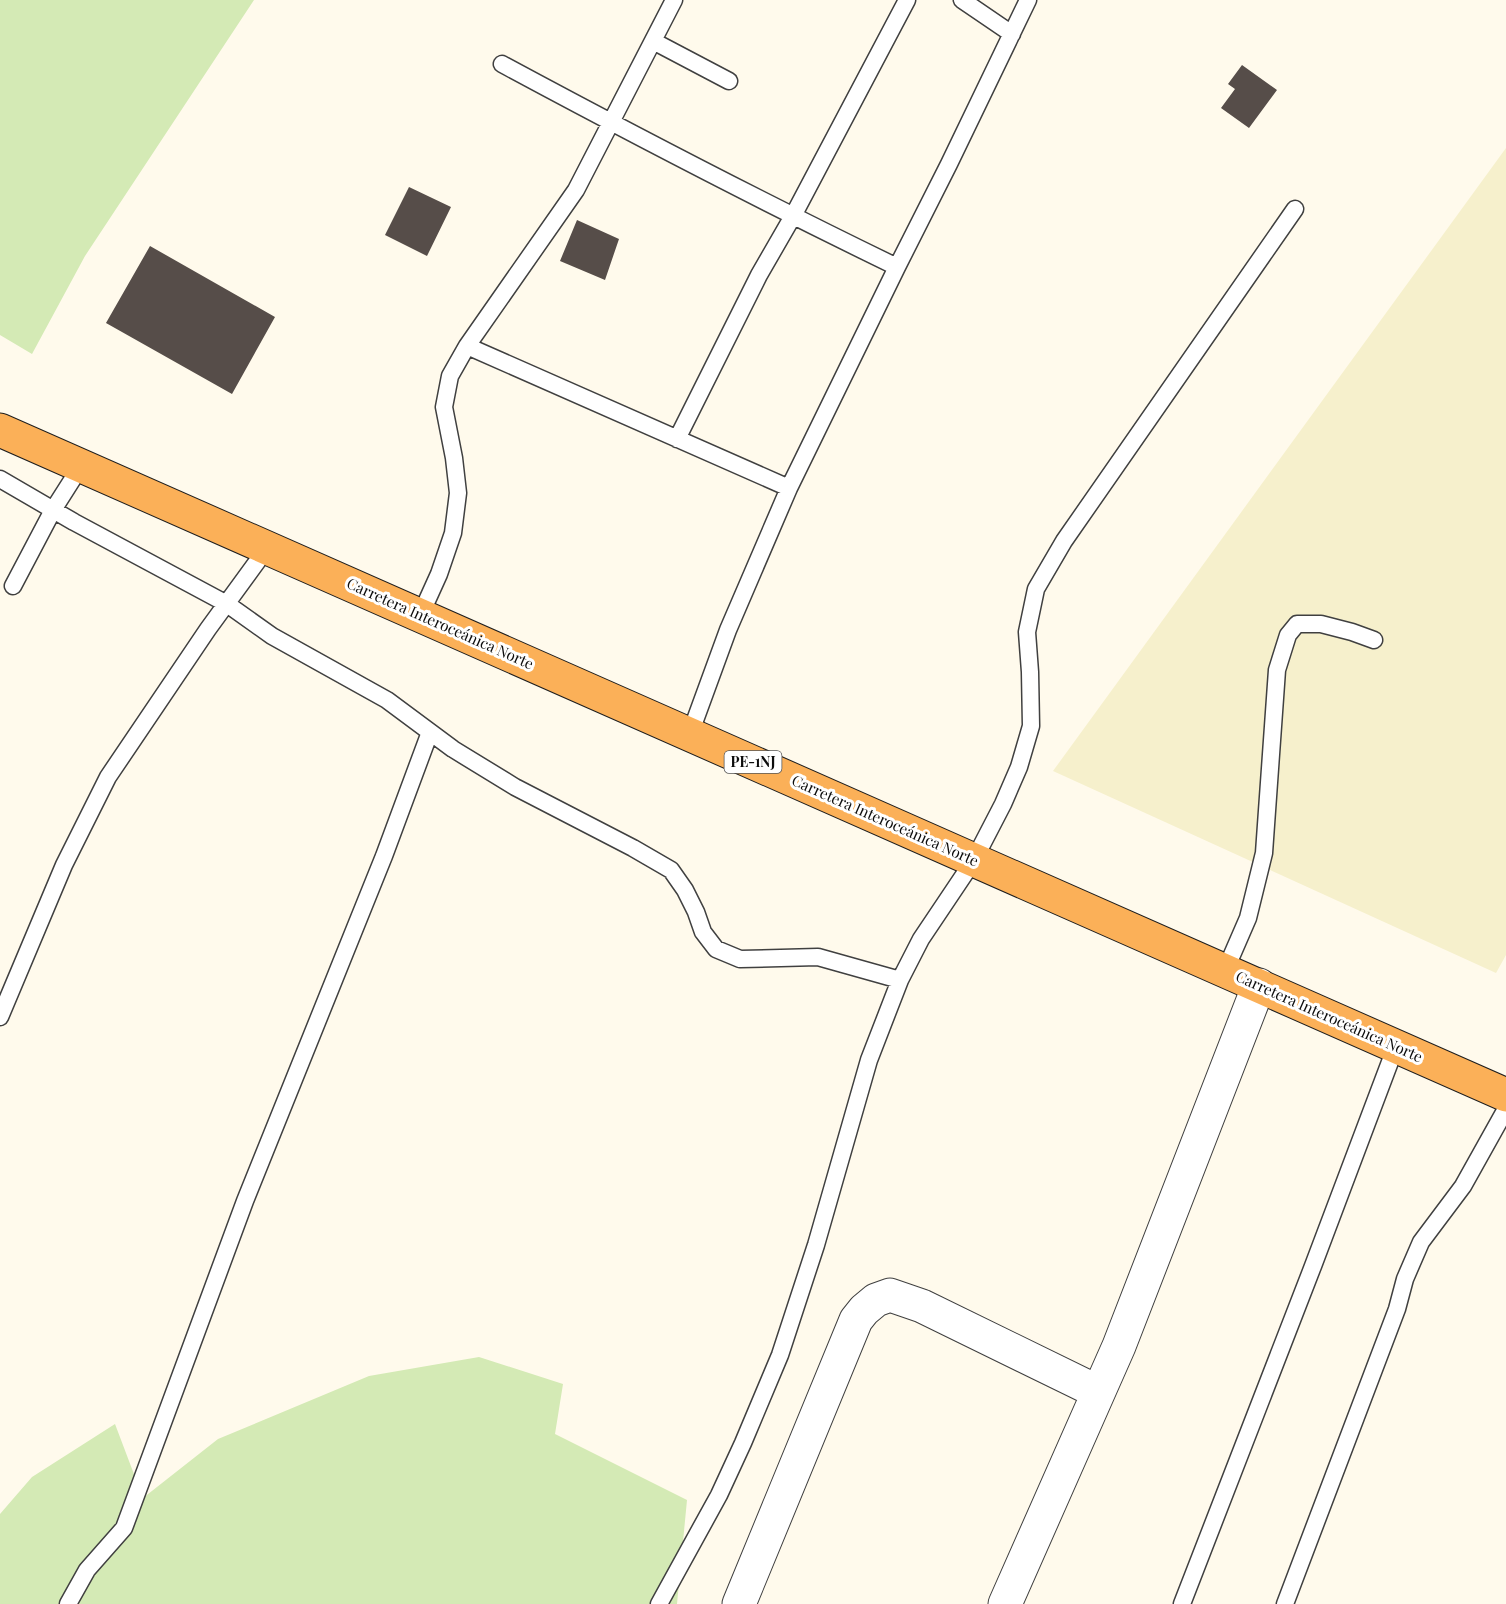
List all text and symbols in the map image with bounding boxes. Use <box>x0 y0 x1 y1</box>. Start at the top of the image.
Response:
street label: Carretera Interoceánica Norte <box>344 573 537 673</box>
road number: PE-1NJ <box>724 751 782 773</box>
street label: Carretera Interoceánica Norte <box>789 770 982 870</box>
street label: Carretera Interoceánica Norte <box>1233 966 1426 1066</box>

